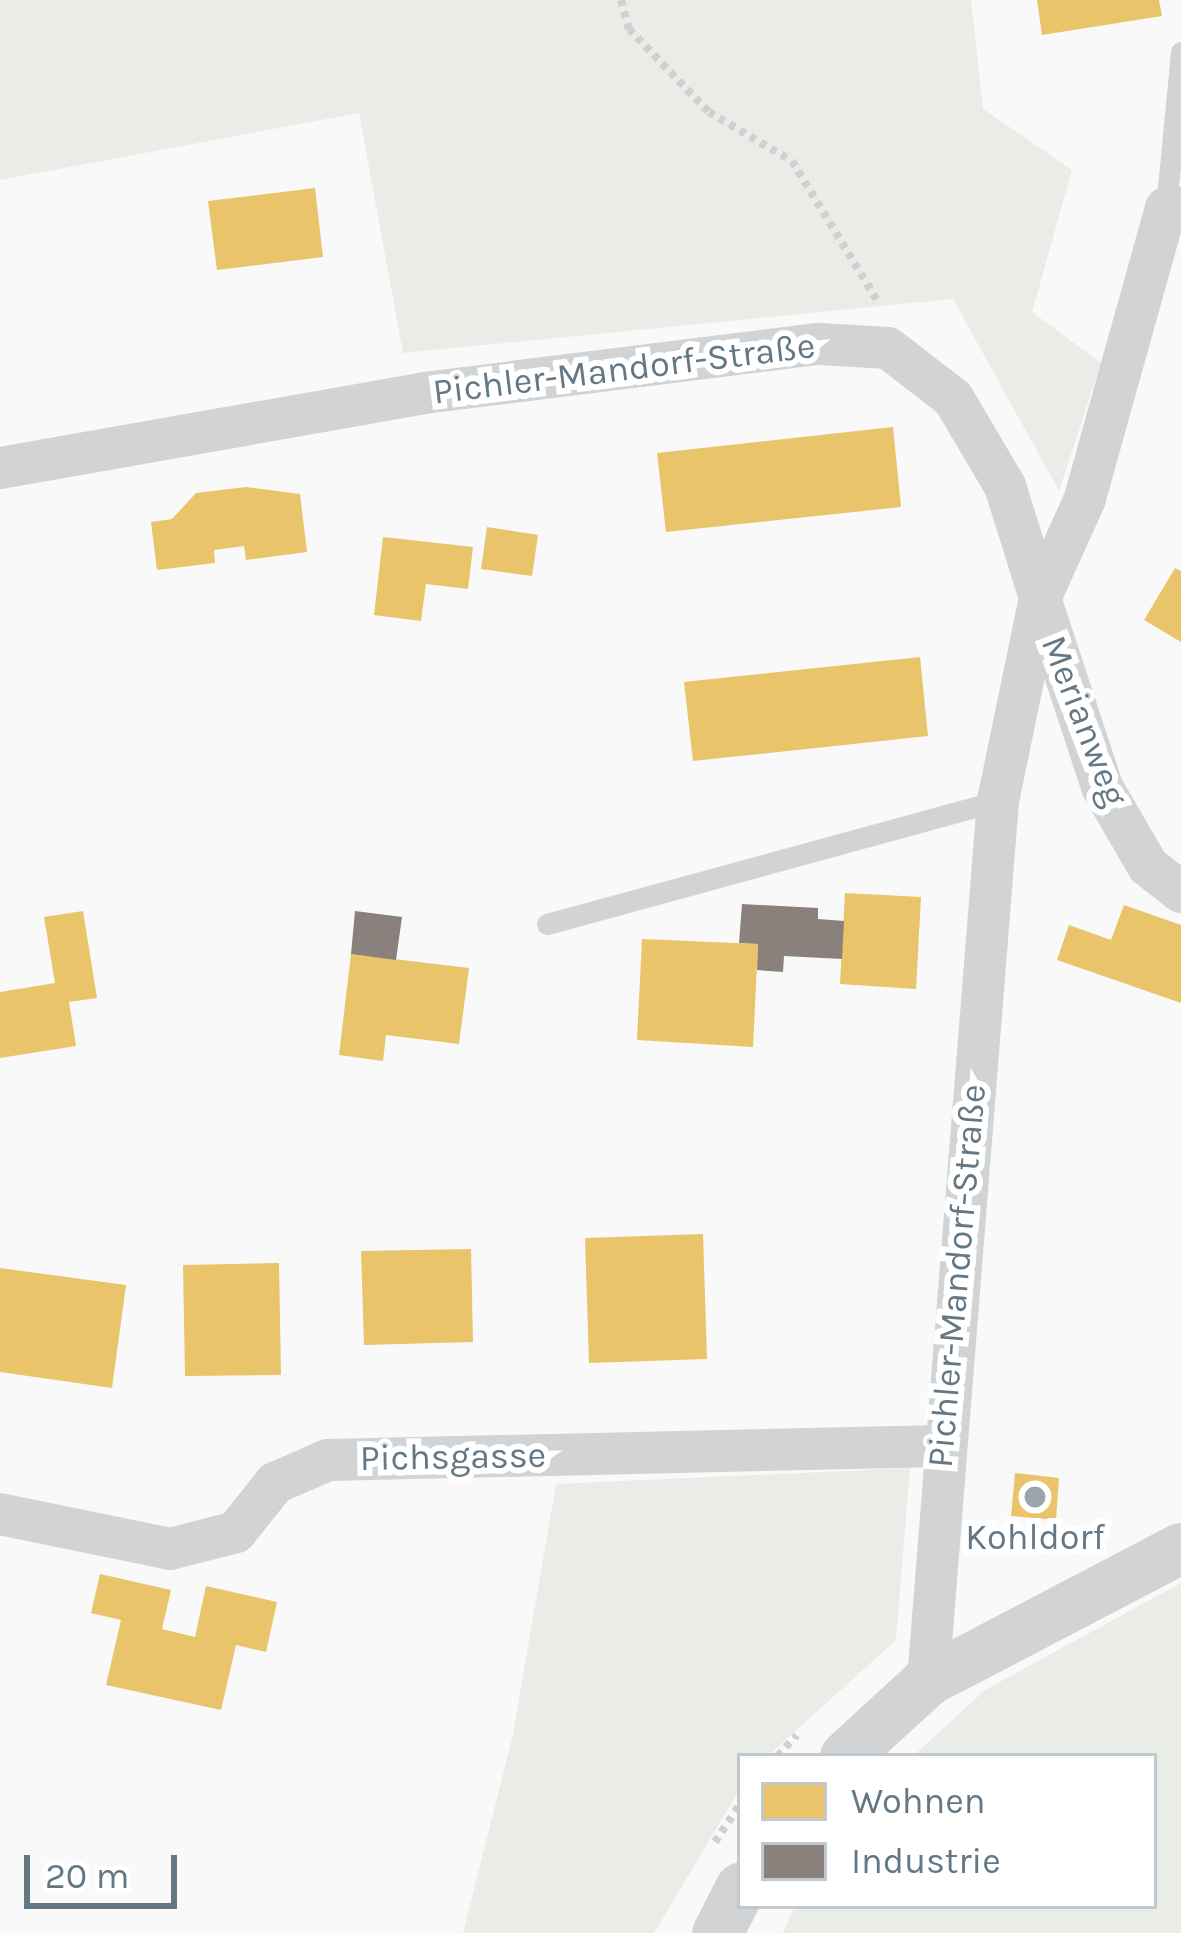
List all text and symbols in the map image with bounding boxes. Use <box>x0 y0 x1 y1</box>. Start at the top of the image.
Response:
street label: Pichler-Mandorf-Straße <box>430 324 818 414</box>
street label: Merianweg <box>1032 630 1136 812</box>
street label: Pichler-Mandorf-Straße <box>919 1083 995 1469</box>
street label: Pichsgasse <box>359 1434 547 1480</box>
marker: Kohldorf <box>1022 1484 1048 1510</box>
place label: Kohldorf <box>965 1516 1105 1560</box>
legend <box>737 1753 1157 1909</box>
text: Wohnen <box>851 1780 985 1822</box>
scale bar <box>30 1831 183 1905</box>
text: Industrie <box>851 1840 1001 1882</box>
text: 20 m <box>45 1855 129 1897</box>

